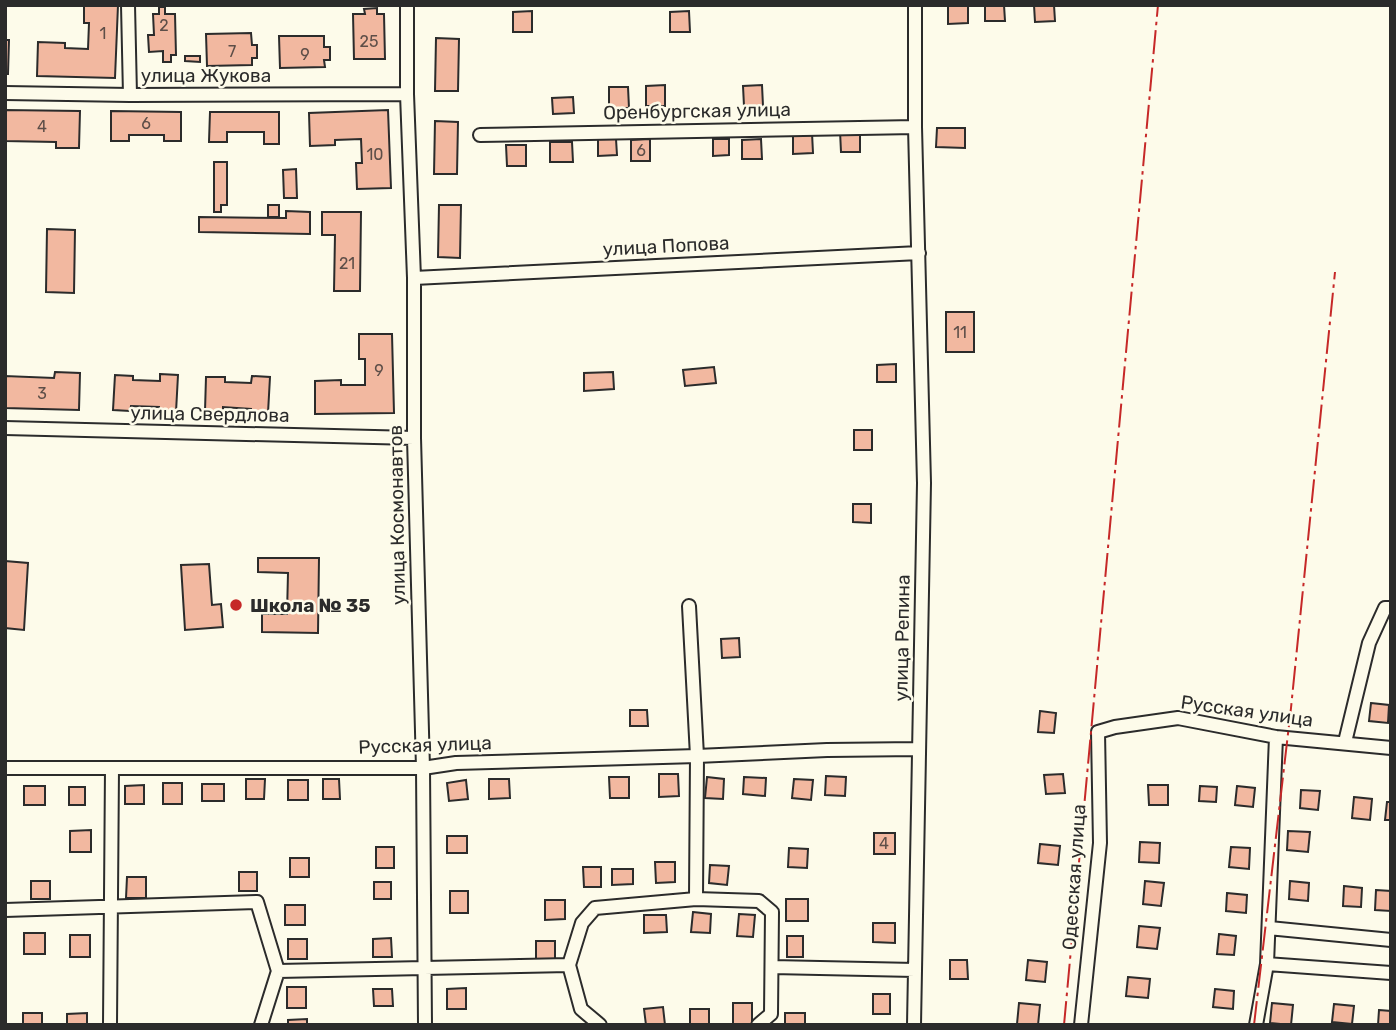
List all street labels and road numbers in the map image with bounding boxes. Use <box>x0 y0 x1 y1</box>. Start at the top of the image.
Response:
street label: улица Жукова <box>141 64 271 87</box>
street label: Оренбургская улица <box>603 98 791 124</box>
street label: улица Попова <box>602 231 730 261</box>
street label: улица Свердлова <box>130 401 290 427</box>
street label: улица Космонавтов <box>384 425 410 605</box>
street label: улица Репина <box>889 574 915 702</box>
street label: Русская улица <box>1179 690 1315 732</box>
street label: Русская улица <box>358 731 492 759</box>
street label: Одесская улица <box>1057 803 1091 951</box>

